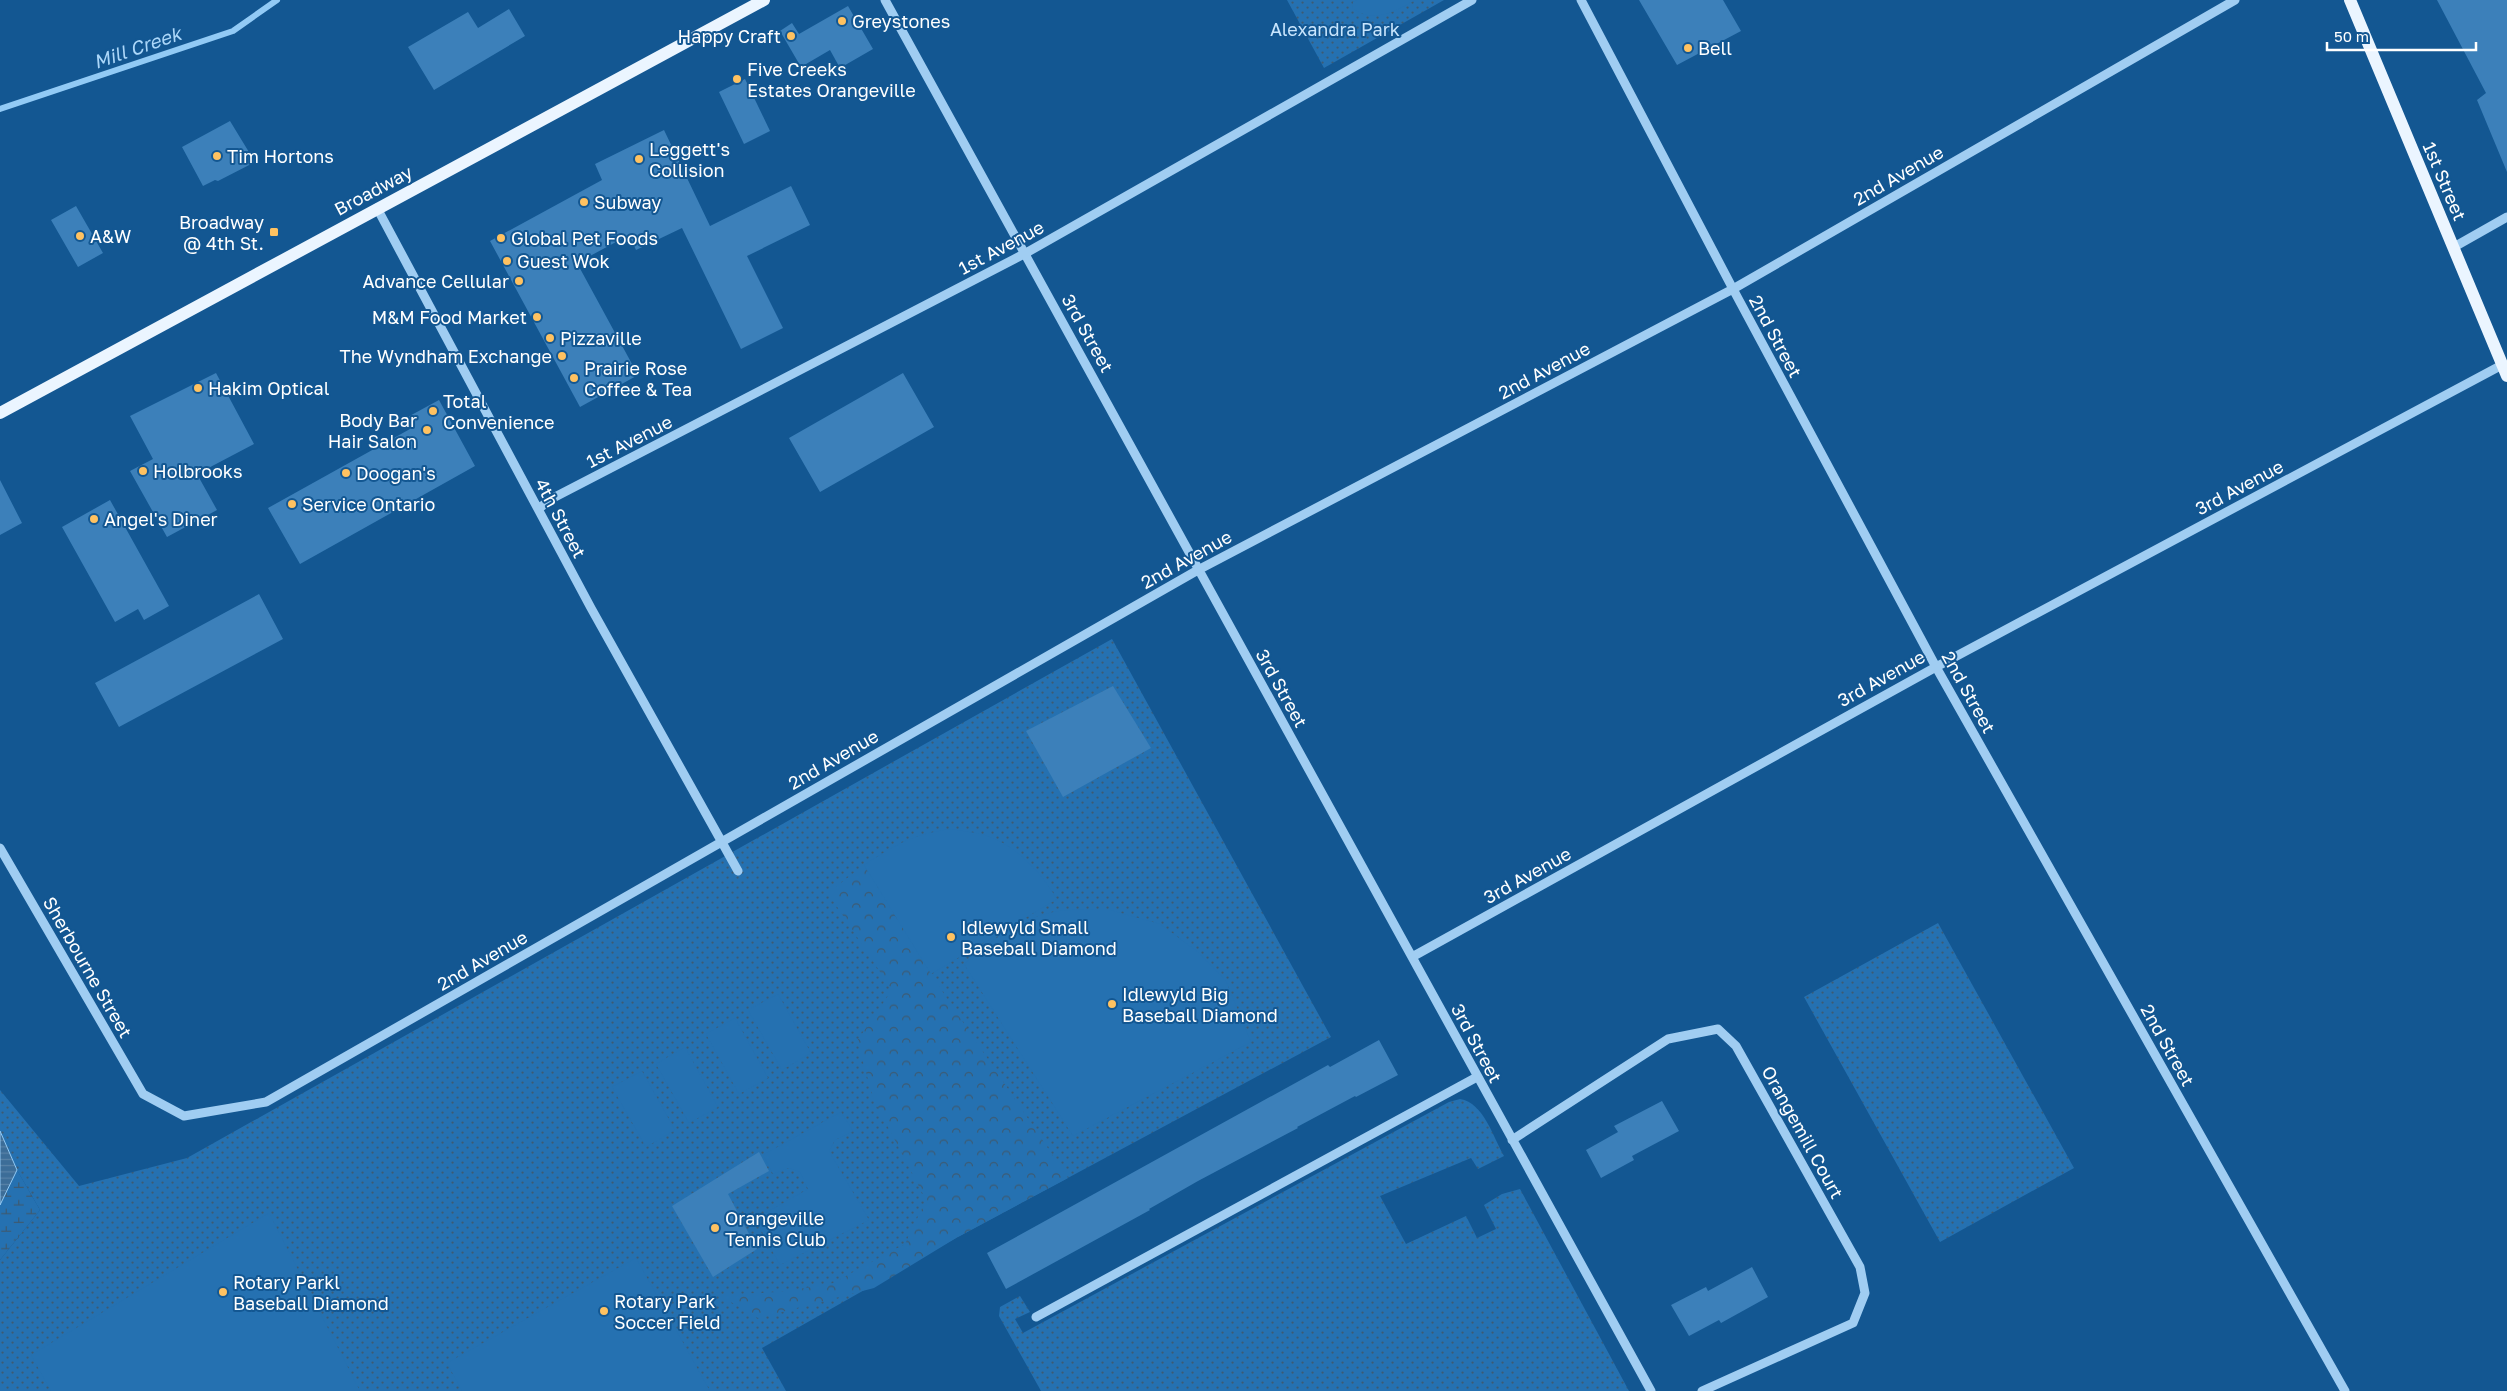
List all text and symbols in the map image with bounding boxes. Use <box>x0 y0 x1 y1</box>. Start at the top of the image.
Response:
place label: Greystones <box>852 10 950 32</box>
marker: Greystones <box>836 15 848 27</box>
park label: Alexandra Park <box>1270 18 1400 40</box>
scale bar <box>2327 20 2476 52</box>
water label: Mill Creek <box>90 21 186 73</box>
place label: Happy Craft <box>678 25 781 47</box>
text: 50 m <box>2334 27 2369 45</box>
marker: Happy Craft <box>785 30 797 42</box>
place label: Bell <box>1698 37 1732 59</box>
marker: Bell <box>1682 42 1694 54</box>
place label: Five Creeks Estates Orangeville <box>747 58 916 101</box>
marker: Five Creeks Estates Orangeville <box>731 73 743 85</box>
place label: Leggett's Collision <box>649 138 730 181</box>
street label: 1st Street <box>2419 138 2471 224</box>
street label: 2nd Avenue <box>1849 140 1947 210</box>
place label: Tim Hortons <box>227 145 334 167</box>
marker: Tim Hortons <box>211 150 223 162</box>
marker: Leggett's Collision <box>633 153 645 165</box>
street label: Broadway <box>330 160 416 220</box>
place label: Subway <box>594 191 661 213</box>
marker: Subway <box>578 196 590 208</box>
place label: Broadway @ 4th St. <box>179 211 264 254</box>
street label: 1st Avenue <box>955 215 1047 279</box>
place label: A&W <box>90 225 131 247</box>
marker: Broadway @ 4th St. <box>268 226 280 238</box>
place label: Global Pet Foods <box>511 227 658 249</box>
marker: A&W <box>74 230 86 242</box>
marker: Global Pet Foods <box>495 232 507 244</box>
place label: Guest Wok <box>517 250 610 272</box>
marker: Guest Wok <box>501 255 513 267</box>
place label: Advance Cellular <box>362 270 509 292</box>
marker: Advance Cellular <box>513 275 525 287</box>
street label: 3rd Street <box>1057 290 1119 376</box>
street label: 2nd Street <box>1745 291 1807 381</box>
place label: M&M Food Market <box>372 306 527 328</box>
marker: M&M Food Market <box>531 311 543 323</box>
place label: Pizzaville <box>560 327 642 349</box>
marker: Pizzaville <box>544 332 556 344</box>
street label: 2nd Avenue <box>1494 337 1594 403</box>
place label: The Wyndham Exchange <box>340 345 552 367</box>
marker: The Wyndham Exchange <box>556 350 568 362</box>
place label: Prairie Rose Coffee & Tea <box>584 357 692 400</box>
marker: Prairie Rose Coffee & Tea <box>568 372 580 384</box>
place label: Hakim Optical <box>208 377 330 399</box>
marker: Hakim Optical <box>192 382 204 394</box>
place label: Total Convenience <box>443 390 555 433</box>
marker: Total Convenience <box>427 405 439 417</box>
place label: Body Bar Hair Salon <box>328 409 417 452</box>
street label: 1st Avenue <box>582 410 676 472</box>
marker: Body Bar Hair Salon <box>421 424 433 436</box>
street label: 3rd Avenue <box>2191 455 2287 519</box>
place label: Holbrooks <box>153 460 242 482</box>
place label: Doogan's <box>356 462 436 484</box>
marker: Holbrooks <box>137 465 149 477</box>
marker: Doogan's <box>340 467 352 479</box>
street label: 4th Street <box>531 474 591 562</box>
place label: Service Ontario <box>302 493 435 515</box>
marker: Service Ontario <box>286 498 298 510</box>
place label: Angel's Diner <box>104 508 218 530</box>
marker: Angel's Diner <box>88 513 100 525</box>
street label: 2nd Avenue <box>1137 525 1235 593</box>
street label: 3rd Street <box>1251 645 1313 731</box>
street label: 3rd Avenue <box>1833 645 1929 711</box>
street label: 2nd Street <box>1937 647 2001 737</box>
street label: 2nd Avenue <box>784 724 882 794</box>
street label: 3rd Avenue <box>1479 842 1575 908</box>
street label: Sherbourne Street <box>39 893 137 1041</box>
place label: Idlewyld Small Baseball Diamond <box>961 916 1117 959</box>
street label: 2nd Avenue <box>433 925 531 995</box>
marker: Idlewyld Small Baseball Diamond <box>945 931 957 943</box>
place label: Idlewyld Big Baseball Diamond <box>1122 983 1278 1026</box>
marker: Idlewyld Big Baseball Diamond <box>1106 998 1118 1010</box>
street label: 3rd Street <box>1447 1000 1507 1086</box>
street label: 2nd Street <box>2136 1000 2200 1090</box>
street label: Orangemill Court <box>1757 1062 1849 1202</box>
place label: Orangeville Tennis Club <box>725 1207 826 1250</box>
marker: Orangeville Tennis Club <box>709 1222 721 1234</box>
place label: Rotary Parkl Baseball Diamond <box>233 1271 389 1314</box>
marker: Rotary Parkl Baseball Diamond <box>217 1286 229 1298</box>
place label: Rotary Park Soccer Field <box>614 1290 721 1333</box>
marker: Rotary Park Soccer Field <box>598 1305 610 1317</box>

